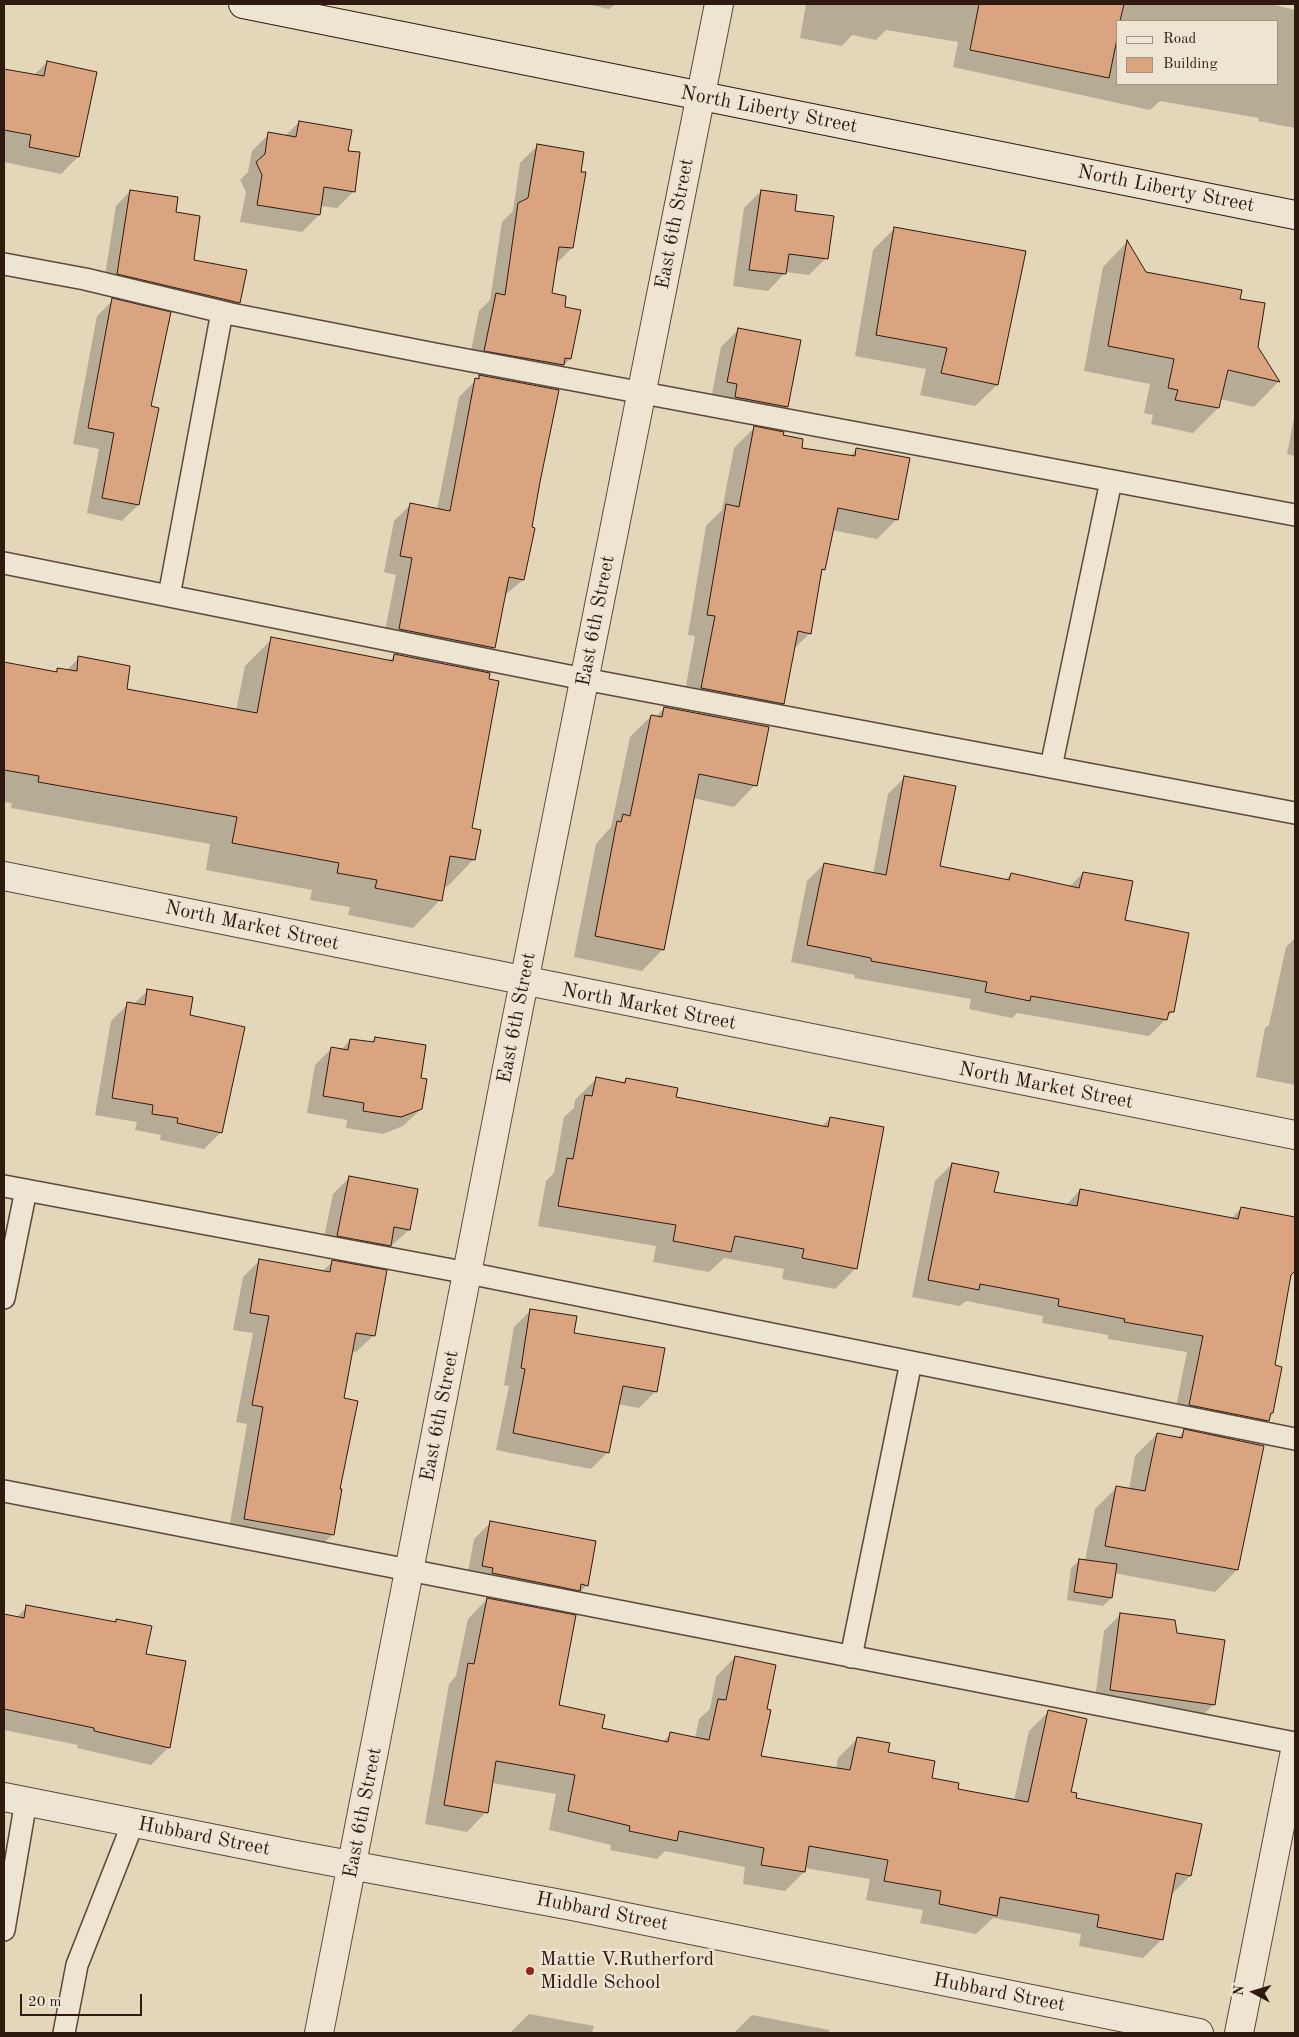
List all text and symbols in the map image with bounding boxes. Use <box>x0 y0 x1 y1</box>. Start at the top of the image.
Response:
legend <box>1116 20 1279 85</box>
text: Road <box>1163 32 1196 47</box>
text: Building <box>1163 57 1218 72</box>
street label: North Liberty Street <box>679 81 859 139</box>
street label: East 6th Street <box>651 156 699 292</box>
street label: North Liberty Street <box>1076 160 1256 218</box>
street label: East 6th Street <box>572 553 620 689</box>
street label: North Market Street <box>163 896 341 956</box>
street label: East 6th Street <box>493 950 541 1086</box>
street label: North Market Street <box>560 978 738 1036</box>
street label: North Market Street <box>957 1057 1135 1115</box>
street label: East 6th Street <box>416 1348 464 1484</box>
street label: East 6th Street <box>339 1745 387 1881</box>
street label: Hubbard Street <box>136 1812 272 1862</box>
street label: Hubbard Street <box>534 1887 670 1937</box>
place label: Mattie V.Rutherford Middle School <box>540 1948 714 1995</box>
marker: Mattie V.Rutherford Middle School <box>524 1965 536 1977</box>
north arrow <box>1229 1967 1279 2017</box>
street label: Hubbard Street <box>931 1968 1067 2018</box>
scale bar <box>22 1984 145 2016</box>
text: N <box>1232 1984 1247 1996</box>
text: 20 m <box>28 1995 62 2010</box>

